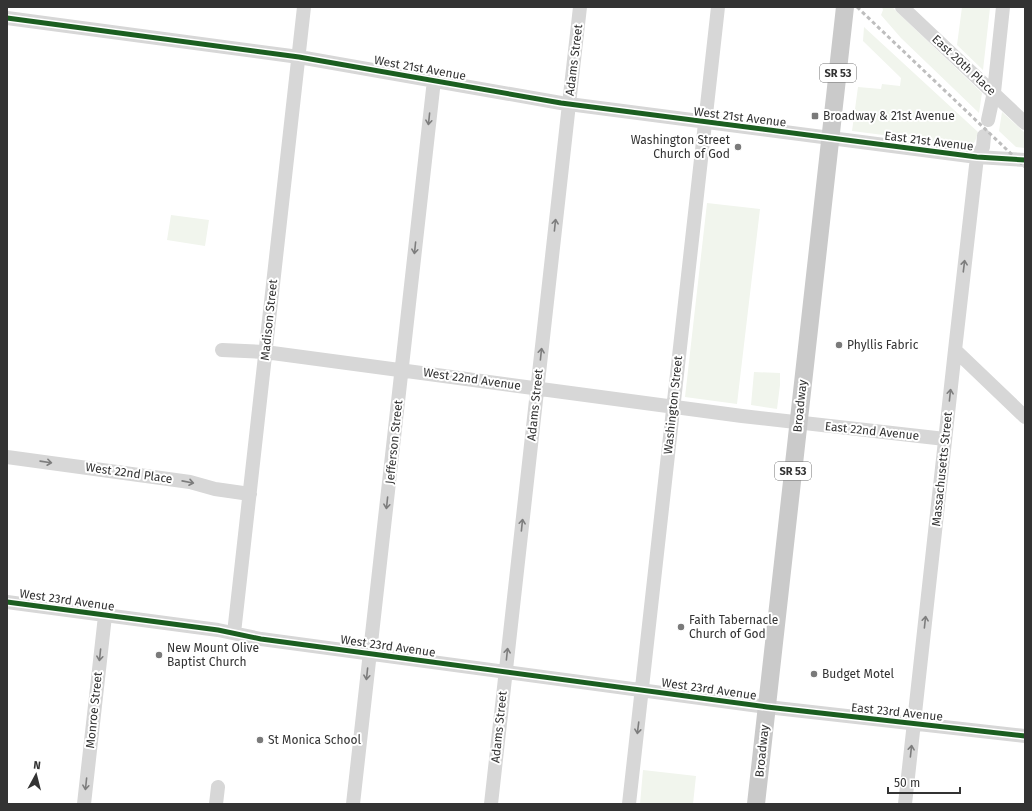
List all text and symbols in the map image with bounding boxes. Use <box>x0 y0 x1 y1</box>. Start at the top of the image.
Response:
street label: Adams Street <box>563 23 585 97</box>
street label: East 20th Place <box>929 32 999 98</box>
street label: West 21st Avenue <box>373 53 467 83</box>
road number: SR 53 <box>820 64 856 82</box>
street label: West 21st Avenue <box>693 104 787 130</box>
place label: Broadway & 21st Avenue <box>823 109 955 123</box>
marker: Broadway & 21st Avenue <box>810 111 820 121</box>
one-way arrow <box>425 112 433 125</box>
street label: East 21st Avenue <box>884 129 974 153</box>
place label: Washington Street Church of God <box>631 133 731 161</box>
marker: Washington Street Church of God <box>733 142 743 152</box>
one-way arrow <box>552 219 559 232</box>
one-way arrow <box>411 241 419 254</box>
one-way arrow <box>960 260 968 273</box>
street label: Madison Street <box>258 278 280 361</box>
place label: Phyllis Fabric <box>847 338 919 352</box>
marker: Phyllis Fabric <box>834 340 844 350</box>
one-way arrow <box>537 348 545 361</box>
street label: Washington Street <box>661 354 685 455</box>
street label: West 22nd Avenue <box>422 365 522 393</box>
street label: Adams Street <box>524 368 546 442</box>
street label: Broadway <box>790 379 810 433</box>
one-way arrow <box>946 389 954 402</box>
street label: Jefferson Street <box>383 399 405 485</box>
street label: Massachusetts Street <box>929 410 955 527</box>
street label: East 22nd Avenue <box>824 419 920 443</box>
one-way arrow <box>39 458 52 466</box>
street label: West 22nd Place <box>85 460 173 486</box>
road number: SR 53 <box>775 462 811 480</box>
one-way arrow <box>181 478 194 486</box>
one-way arrow <box>383 496 391 509</box>
one-way arrow <box>518 519 526 532</box>
street label: West 23rd Avenue <box>19 586 115 614</box>
place label: Faith Tabernacle Church of God <box>689 613 778 641</box>
one-way arrow <box>921 616 929 629</box>
marker: Faith Tabernacle Church of God <box>676 622 686 632</box>
street label: West 23rd Avenue <box>340 632 436 660</box>
place label: New Mount Olive Baptist Church <box>167 641 259 669</box>
one-way arrow <box>97 648 104 661</box>
one-way arrow <box>504 648 511 661</box>
marker: New Mount Olive Baptist Church <box>154 650 164 660</box>
one-way arrow <box>364 667 371 680</box>
place label: Budget Motel <box>822 667 895 681</box>
marker: Budget Motel <box>809 669 819 679</box>
street label: Monroe Street <box>83 670 105 749</box>
street label: West 23rd Avenue <box>661 675 757 703</box>
street label: Adams Street <box>488 690 510 764</box>
street label: East 23rd Avenue <box>850 700 944 724</box>
one-way arrow <box>634 721 641 734</box>
street label: Broadway <box>752 724 772 778</box>
place label: St Monica School <box>268 733 361 747</box>
marker: St Monica School <box>255 735 265 745</box>
one-way arrow <box>907 745 915 758</box>
north arrow <box>16 755 56 795</box>
text: N <box>33 759 42 772</box>
scale bar <box>888 769 960 795</box>
text: 50 m <box>894 776 920 790</box>
one-way arrow <box>82 777 90 790</box>

